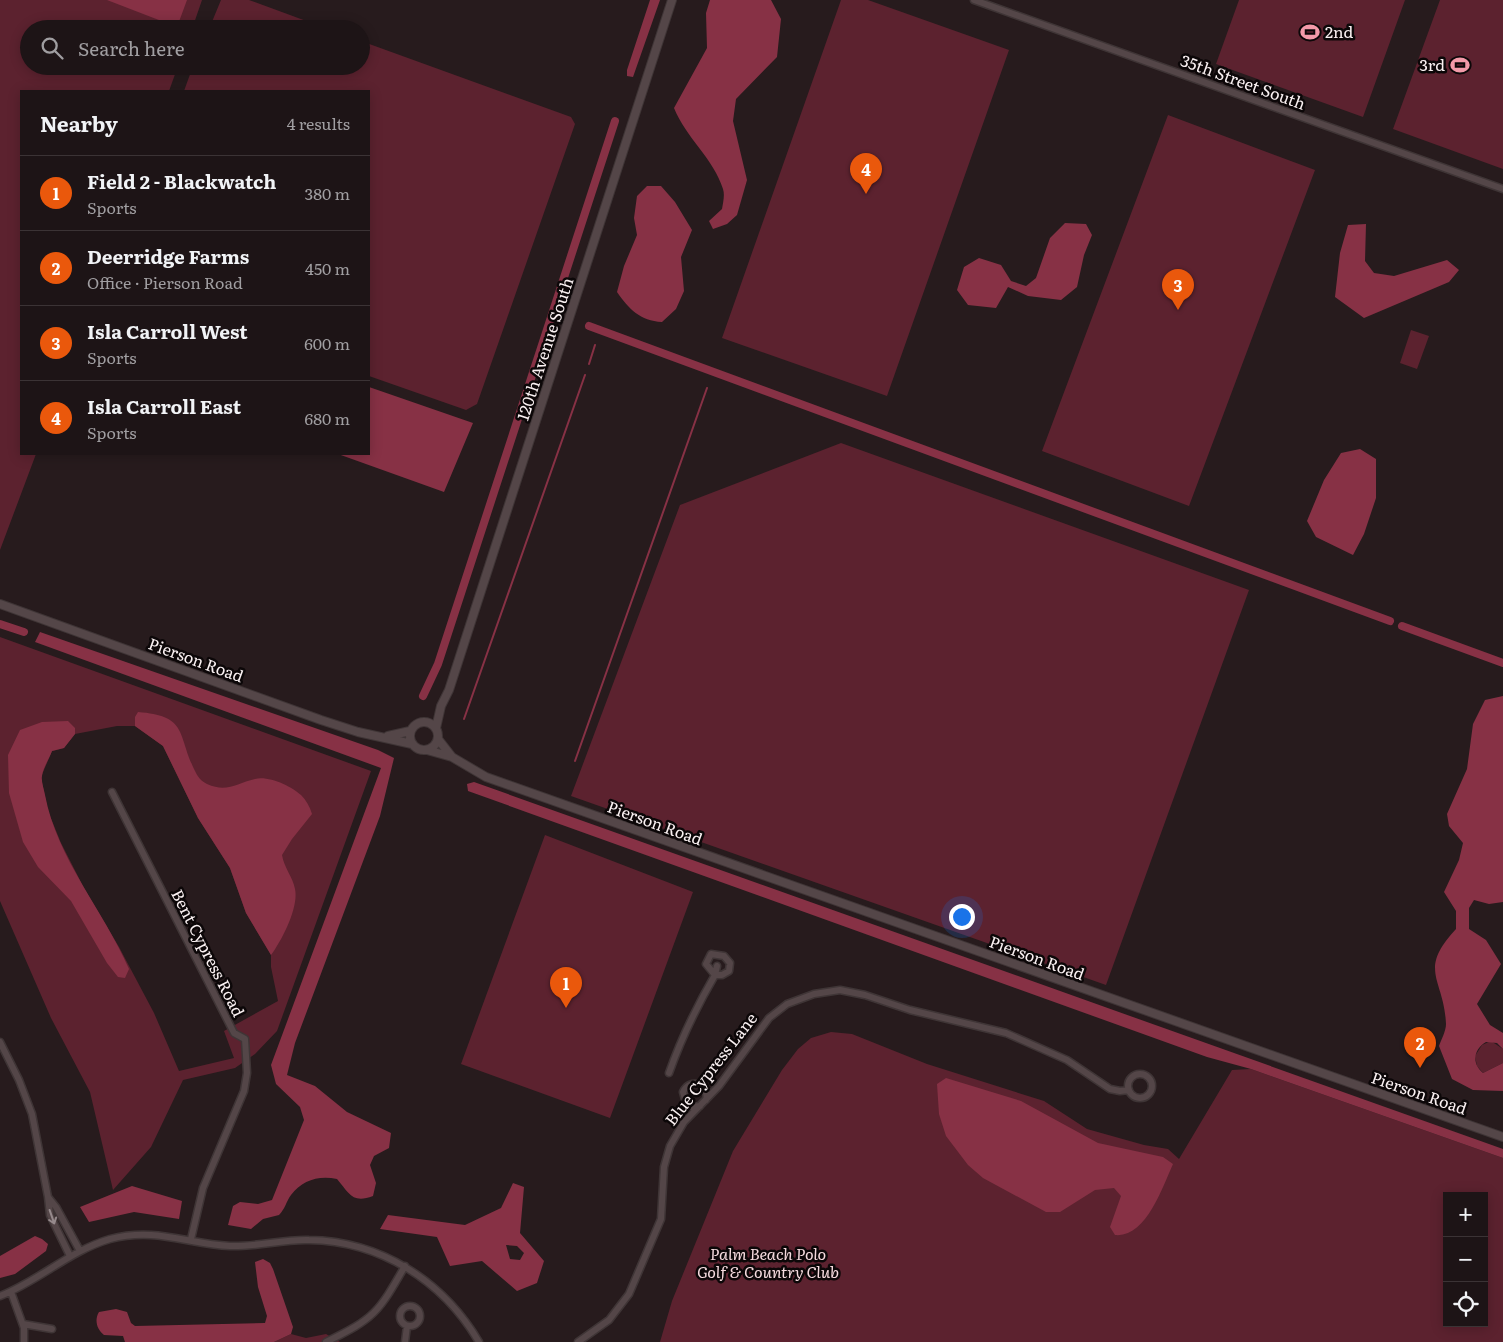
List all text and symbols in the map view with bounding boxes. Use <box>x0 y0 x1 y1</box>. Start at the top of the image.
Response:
place label: 2nd <box>1325 19 1354 43</box>
search box <box>20 20 370 75</box>
sports icon: 2nd <box>1299 21 1321 43</box>
icon: search <box>38 34 66 62</box>
text: Search here <box>78 34 185 62</box>
street label: 35th Street South <box>1177 47 1310 115</box>
place label: 3rd <box>1419 52 1445 76</box>
sports icon: 3rd <box>1449 54 1471 76</box>
text: Nearby <box>40 107 118 138</box>
text: 4 results <box>287 111 350 135</box>
pin: 4 <box>850 153 882 194</box>
text: Field 2 - Blackwatch <box>87 167 276 195</box>
text: 1 <box>53 181 59 205</box>
text: 380 m <box>305 181 350 205</box>
text: Sports <box>87 195 137 219</box>
text: Deerridge Farms <box>87 242 249 270</box>
text: 2 <box>52 256 60 280</box>
text: 450 m <box>305 256 350 280</box>
pin: 3 <box>1162 269 1194 310</box>
text: Office · Pierson Road <box>87 270 243 294</box>
street label: 120th Avenue South <box>510 274 579 423</box>
text: Isla Carroll West <box>87 317 248 345</box>
text: 3 <box>52 331 60 355</box>
text: 600 m <box>304 331 350 355</box>
text: Sports <box>87 345 137 369</box>
text: Isla Carroll East <box>87 392 241 420</box>
text: 4 <box>51 406 61 430</box>
text: 680 m <box>305 406 350 430</box>
text: Sports <box>87 420 137 444</box>
street label: Pierson Road <box>145 631 247 687</box>
street label: Pierson Road <box>604 794 706 850</box>
street label: Bent Cypress Road <box>166 885 252 1021</box>
your location <box>949 904 975 930</box>
street label: Pierson Road <box>986 929 1088 985</box>
pin: 1 <box>550 967 582 1008</box>
street label: Blue Cypress Lane <box>658 1007 762 1130</box>
pin: 2 <box>1404 1027 1436 1068</box>
street label: Pierson Road <box>1368 1064 1471 1120</box>
map controls <box>1443 1192 1488 1327</box>
button: + <box>1443 1192 1488 1237</box>
one-way arrow <box>48 1209 57 1224</box>
button: − <box>1443 1237 1488 1282</box>
park label: Palm Beach Polo Golf & Country Club <box>697 1241 839 1283</box>
button: locate <box>1443 1282 1488 1327</box>

